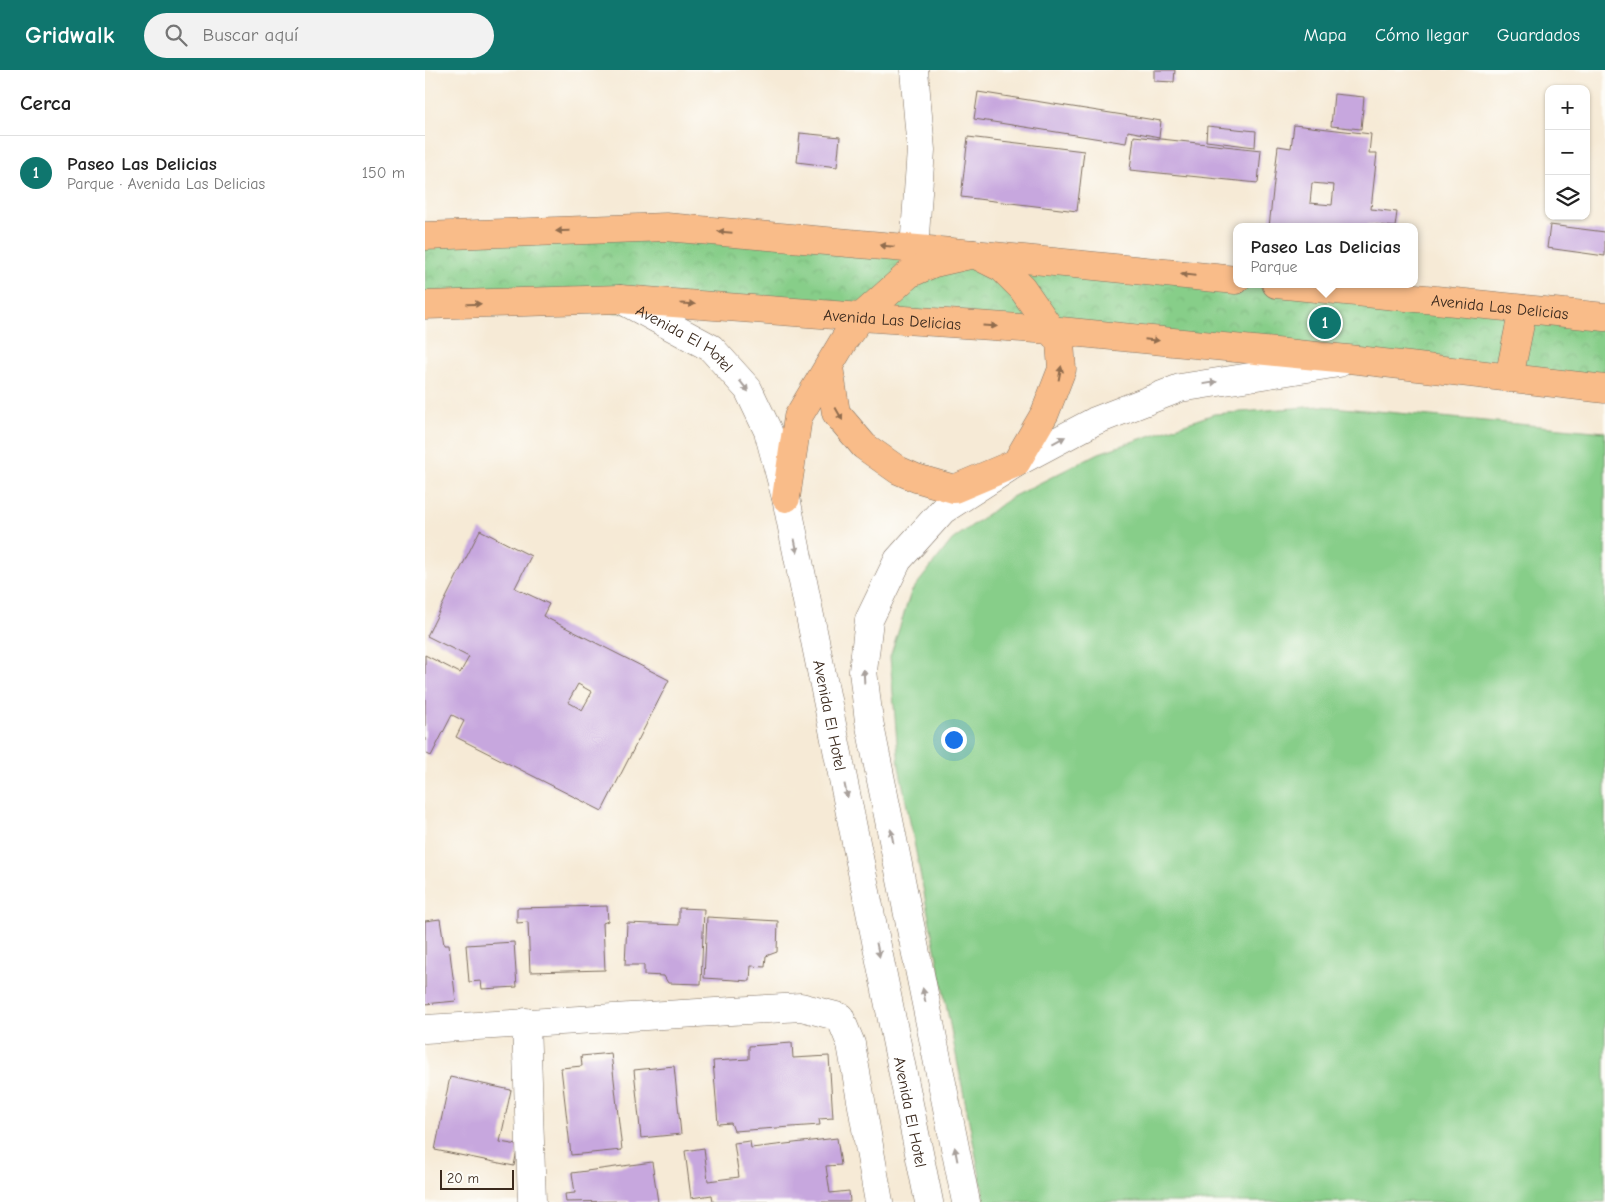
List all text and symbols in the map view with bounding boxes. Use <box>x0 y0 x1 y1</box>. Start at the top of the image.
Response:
search box <box>144 13 494 58</box>
text: Gridwalk <box>25 21 114 49</box>
icon: search <box>162 21 190 49</box>
text: Buscar aquí <box>202 24 298 46</box>
text: Mapa <box>1304 25 1347 46</box>
text: Cómo llegar <box>1375 25 1469 46</box>
text: Guardados <box>1497 25 1580 46</box>
map controls <box>1545 85 1590 220</box>
button: + <box>1545 85 1590 130</box>
text: Cerca <box>20 91 71 115</box>
button: − <box>1545 130 1590 175</box>
text: Paseo Las Delicias <box>67 153 217 175</box>
text: 1 <box>33 164 39 182</box>
text: 150 m <box>362 164 405 182</box>
text: Parque · Avenida Las Delicias <box>67 175 265 193</box>
button: layers <box>1545 175 1590 220</box>
popup <box>1233 223 1418 288</box>
one-way arrow <box>554 227 570 235</box>
one-way arrow <box>716 228 732 236</box>
text: Paseo Las Delicias <box>1251 236 1400 258</box>
one-way arrow <box>878 242 894 250</box>
text: Parque <box>1251 258 1298 276</box>
one-way arrow <box>1179 271 1195 279</box>
street label: Avenida Las Delicias <box>1430 292 1570 323</box>
one-way arrow <box>466 299 482 307</box>
one-way arrow <box>681 300 697 308</box>
street label: Avenida El Hotel <box>633 301 736 376</box>
pin: 1 <box>1309 304 1341 342</box>
street label: Avenida Las Delicias <box>823 306 962 334</box>
one-way arrow <box>982 322 998 330</box>
one-way arrow <box>1144 336 1160 344</box>
one-way arrow <box>1056 365 1064 380</box>
one-way arrow <box>739 379 750 392</box>
one-way arrow <box>1202 379 1218 387</box>
one-way arrow <box>835 406 843 421</box>
one-way arrow <box>1052 436 1066 444</box>
one-way arrow <box>792 538 800 554</box>
street label: Avenida El Hotel <box>809 658 849 772</box>
one-way arrow <box>860 667 868 683</box>
your location <box>941 727 967 753</box>
one-way arrow <box>842 783 850 799</box>
one-way arrow <box>887 827 895 843</box>
one-way arrow <box>874 943 882 958</box>
one-way arrow <box>920 987 928 1003</box>
street label: Avenida El Hotel <box>890 1055 930 1169</box>
one-way arrow <box>952 1147 960 1162</box>
scale bar <box>440 1167 514 1190</box>
text: 20 m <box>447 1170 479 1187</box>

